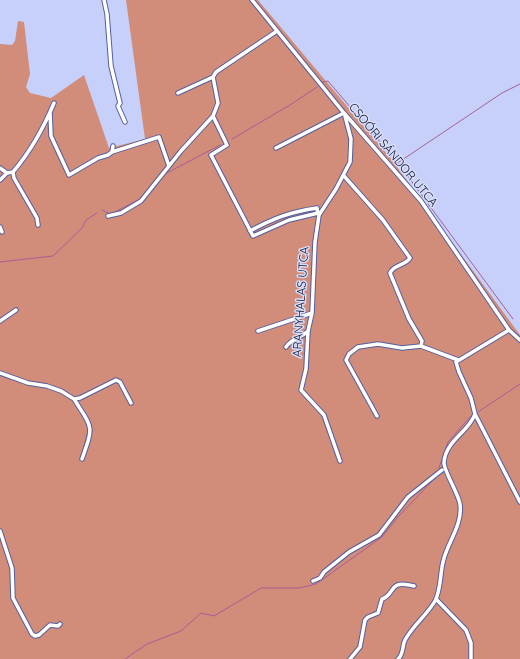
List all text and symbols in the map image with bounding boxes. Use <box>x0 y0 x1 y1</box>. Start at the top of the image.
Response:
street label: CSOÓRI SÁNDOR UTCA <box>345 100 441 210</box>
street label: ARANYHALAS UTCA <box>290 246 312 358</box>

